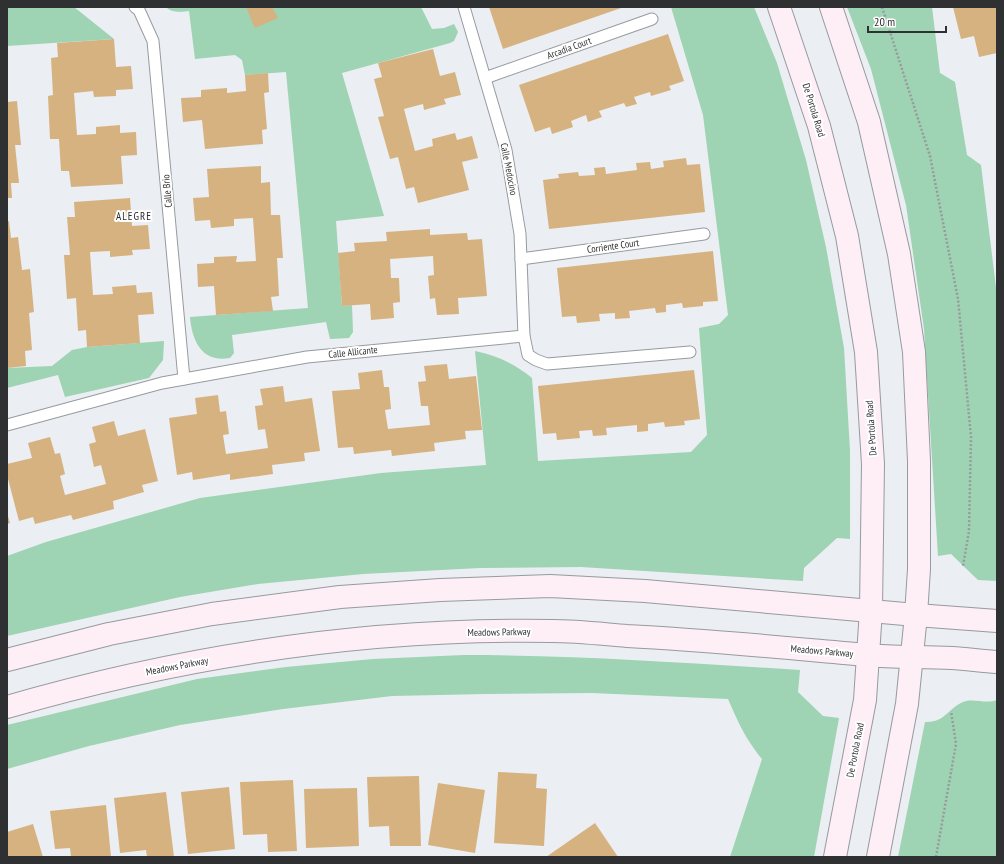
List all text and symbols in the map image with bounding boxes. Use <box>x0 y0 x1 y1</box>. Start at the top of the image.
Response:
scale bar <box>868 8 946 34</box>
text: 20 m <box>874 14 895 29</box>
street label: Arcadia Court <box>545 34 593 62</box>
street label: De Portola Road <box>800 82 828 138</box>
street label: Calle Medocino <box>498 142 520 196</box>
street label: Calle Brio <box>159 174 175 208</box>
district label: ALEGRE <box>116 209 152 223</box>
street label: Corriente Court <box>586 236 640 256</box>
street label: Calle Allicante <box>328 343 378 361</box>
street label: De Portola Road <box>863 400 879 456</box>
street label: Meadows Parkway <box>467 625 531 639</box>
street label: Meadows Parkway <box>790 642 854 660</box>
street label: Meadows Parkway <box>145 654 209 678</box>
street label: De Portola Road <box>843 722 867 778</box>

